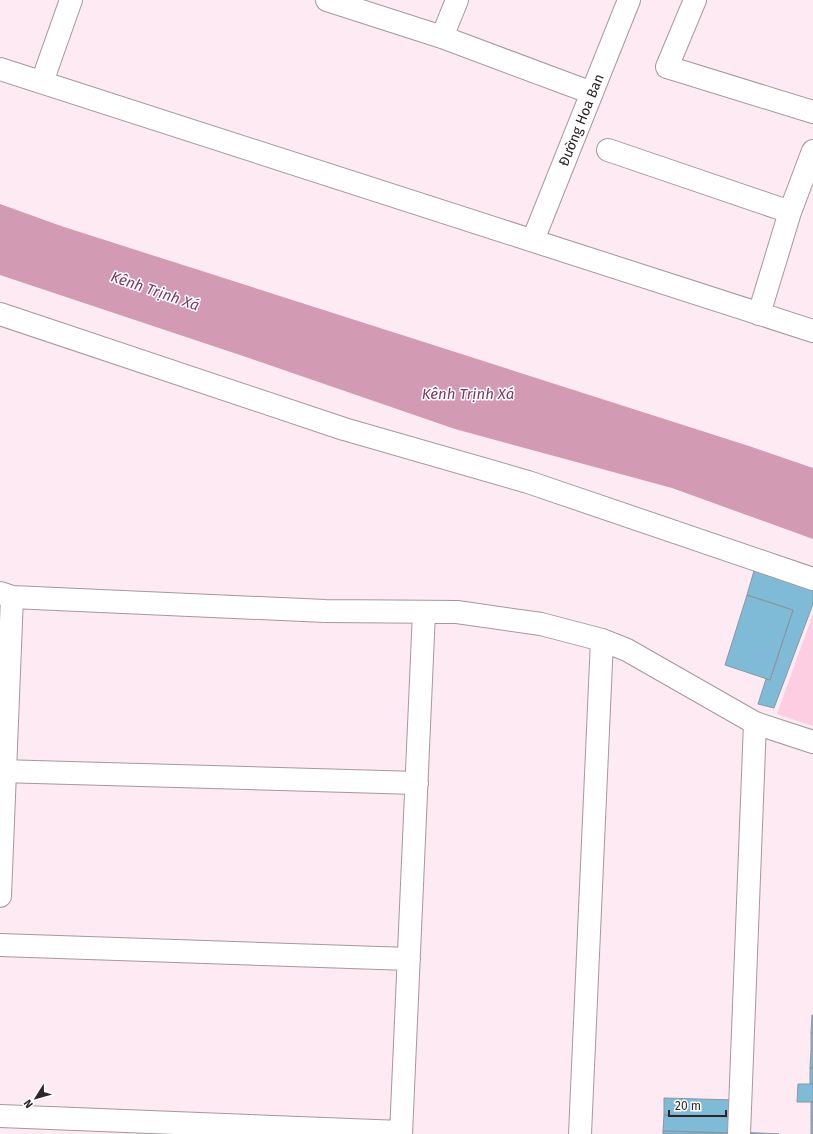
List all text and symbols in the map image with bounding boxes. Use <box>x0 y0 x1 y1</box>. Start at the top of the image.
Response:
street label: Đường Hoa Ban <box>555 72 608 169</box>
water label: Kênh Trịnh Xá <box>108 267 202 315</box>
water label: Kênh Trịnh Xá <box>422 385 514 403</box>
north arrow <box>16 1078 56 1118</box>
scale bar <box>669 1092 726 1118</box>
text: N <box>21 1097 36 1111</box>
text: 20 m <box>675 1099 701 1113</box>

